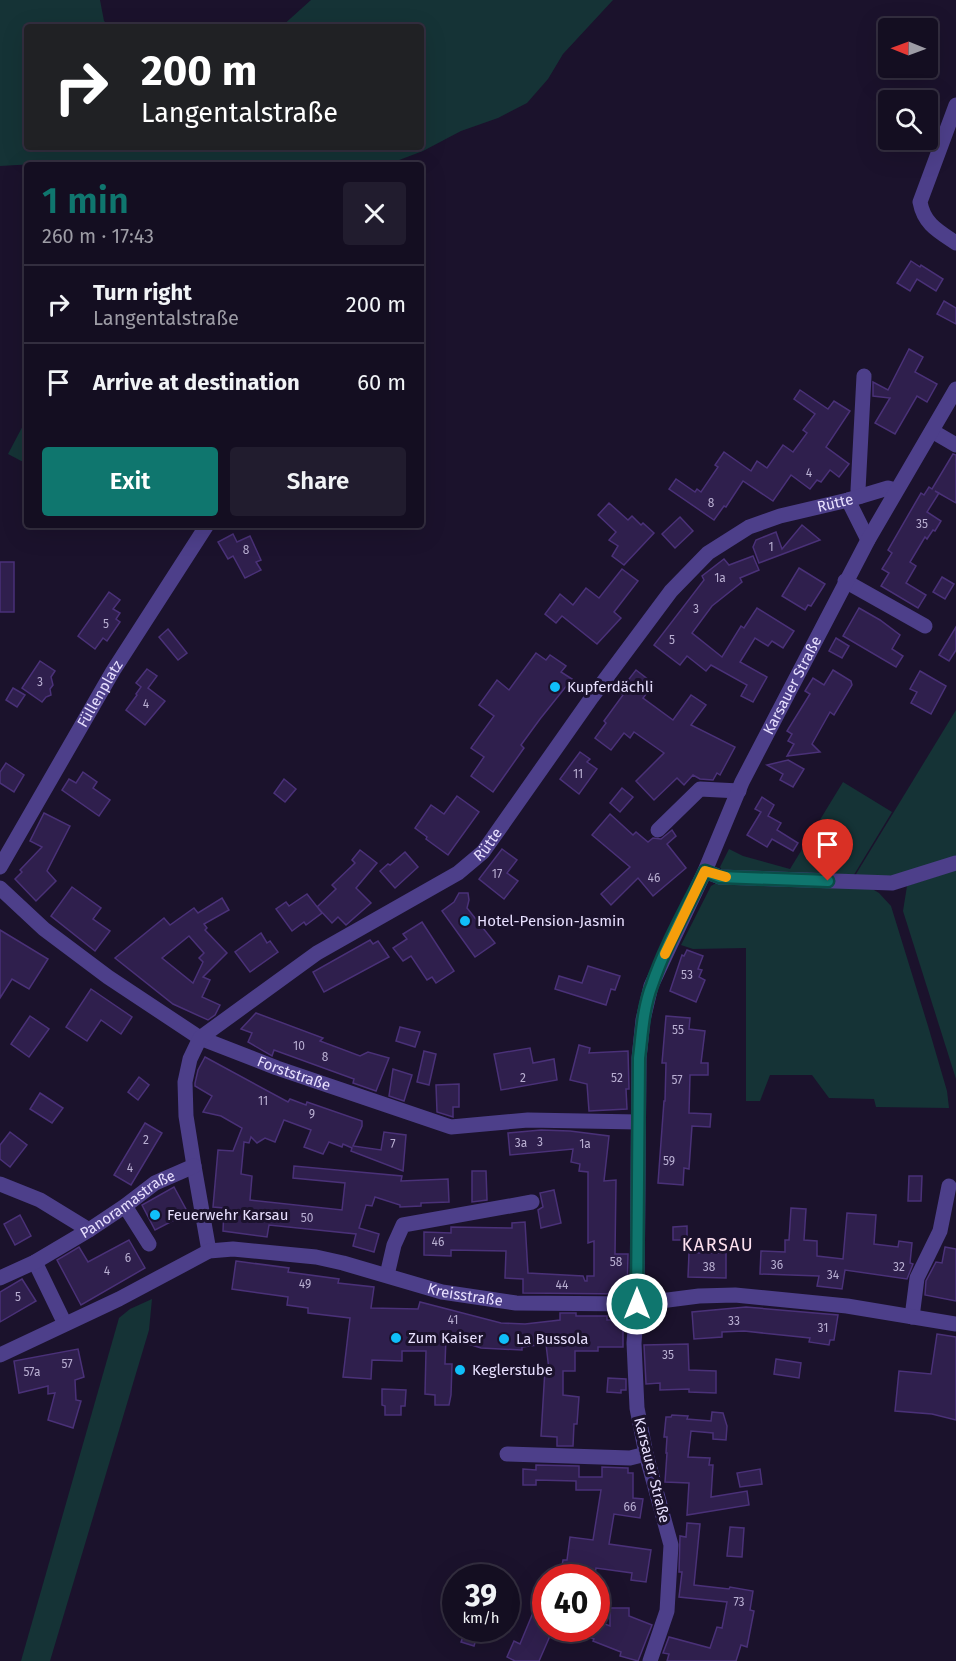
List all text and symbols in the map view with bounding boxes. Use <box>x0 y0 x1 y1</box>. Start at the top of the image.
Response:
north arrow <box>878 18 938 78</box>
map controls <box>878 18 938 150</box>
text: 200 m <box>141 46 257 96</box>
icon: right <box>42 48 120 126</box>
button: search <box>878 90 938 150</box>
text: Langentalstraße <box>141 97 338 129</box>
text: 1 min <box>42 179 129 223</box>
button: close <box>343 182 406 245</box>
text: 260 m · 17:43 <box>42 224 154 248</box>
text: Turn right <box>93 279 192 306</box>
icon: right <box>42 288 75 321</box>
text: 200 m <box>346 291 406 318</box>
text: Langentalstraße <box>93 306 239 330</box>
icon: arrive <box>42 366 75 399</box>
text: Arrive at destination <box>93 369 300 396</box>
text: 60 m <box>357 369 406 396</box>
button: Exit <box>42 447 218 516</box>
button: Share <box>230 447 406 516</box>
house number: 4 <box>806 466 813 480</box>
street label: Rütte <box>815 490 856 516</box>
house number: 8 <box>708 496 715 510</box>
house number: 35 <box>916 517 928 531</box>
house number: 1 <box>768 540 774 554</box>
house number: 8 <box>243 543 250 557</box>
house number: 1a <box>714 571 726 585</box>
house number: 3 <box>693 602 699 616</box>
house number: 5 <box>103 617 109 631</box>
house number: 5 <box>669 633 675 647</box>
street label: Karsauer Straße <box>759 633 825 737</box>
street label: Füllenplatz <box>73 656 127 731</box>
house number: 3 <box>37 675 43 689</box>
place label: Kupferdächli <box>567 678 653 696</box>
marker: Kupferdächli <box>548 680 562 694</box>
house number: 4 <box>143 697 150 711</box>
house number: 11 <box>573 767 583 781</box>
pin <box>802 819 853 881</box>
street label: Rütte <box>470 825 506 865</box>
icon: arrive <box>811 828 844 861</box>
house number: 17 <box>492 867 502 881</box>
house number: 46 <box>648 871 660 885</box>
place label: Hotel-Pension-Jasmin <box>477 912 625 930</box>
marker: Hotel-Pension-Jasmin <box>458 914 472 928</box>
house number: 53 <box>681 968 693 982</box>
house number: 55 <box>672 1023 684 1037</box>
house number: 10 <box>293 1039 305 1053</box>
house number: 8 <box>322 1050 329 1064</box>
street label: Forststraße <box>255 1052 333 1095</box>
house number: 2 <box>520 1071 526 1085</box>
house number: 52 <box>611 1071 623 1085</box>
house number: 57 <box>671 1073 683 1087</box>
house number: 11 <box>258 1094 268 1108</box>
house number: 9 <box>309 1107 315 1121</box>
house number: 2 <box>143 1133 149 1147</box>
house number: 3 <box>537 1135 543 1149</box>
house number: 3a <box>515 1136 527 1150</box>
house number: 7 <box>390 1137 396 1151</box>
house number: 1a <box>579 1137 591 1151</box>
house number: 59 <box>663 1154 675 1168</box>
house number: 4 <box>127 1161 134 1175</box>
street label: Panoramastraße <box>77 1166 178 1242</box>
place label: Feuerwehr Karsau <box>167 1206 288 1224</box>
marker: Feuerwehr Karsau <box>148 1208 162 1222</box>
house number: 50 <box>301 1211 314 1225</box>
district label: KARSAU <box>682 1234 754 1256</box>
house number: 46 <box>432 1235 444 1249</box>
house number: 6 <box>125 1251 131 1265</box>
house number: 58 <box>610 1255 623 1269</box>
house number: 36 <box>771 1258 783 1272</box>
house number: 38 <box>703 1260 716 1274</box>
house number: 32 <box>893 1260 905 1274</box>
house number: 4 <box>104 1264 111 1278</box>
house number: 34 <box>827 1268 840 1282</box>
position arrow <box>605 1272 669 1336</box>
house number: 49 <box>299 1277 311 1291</box>
house number: 44 <box>556 1278 569 1292</box>
street label: Kreisstraße <box>425 1279 504 1310</box>
house number: 5 <box>15 1290 21 1304</box>
house number: 41 <box>448 1313 458 1327</box>
house number: 33 <box>728 1314 740 1328</box>
house number: 31 <box>818 1321 828 1335</box>
place label: Zum Kaiser <box>408 1329 483 1347</box>
place label: La Bussola <box>516 1330 588 1348</box>
marker: Zum Kaiser <box>389 1331 403 1345</box>
marker: La Bussola <box>497 1332 511 1346</box>
house number: 35 <box>662 1348 674 1362</box>
house number: 57 <box>61 1357 73 1371</box>
place label: Keglerstube <box>472 1361 553 1379</box>
marker: Keglerstube <box>453 1363 467 1377</box>
house number: 57a <box>23 1365 41 1379</box>
street label: Karsauer Straße <box>630 1415 674 1525</box>
house number: 66 <box>624 1500 636 1514</box>
speed limit sign: 40 <box>532 1564 610 1642</box>
text: 39 <box>465 1578 497 1614</box>
house number: 73 <box>733 1595 745 1609</box>
text: km/h <box>462 1609 500 1627</box>

